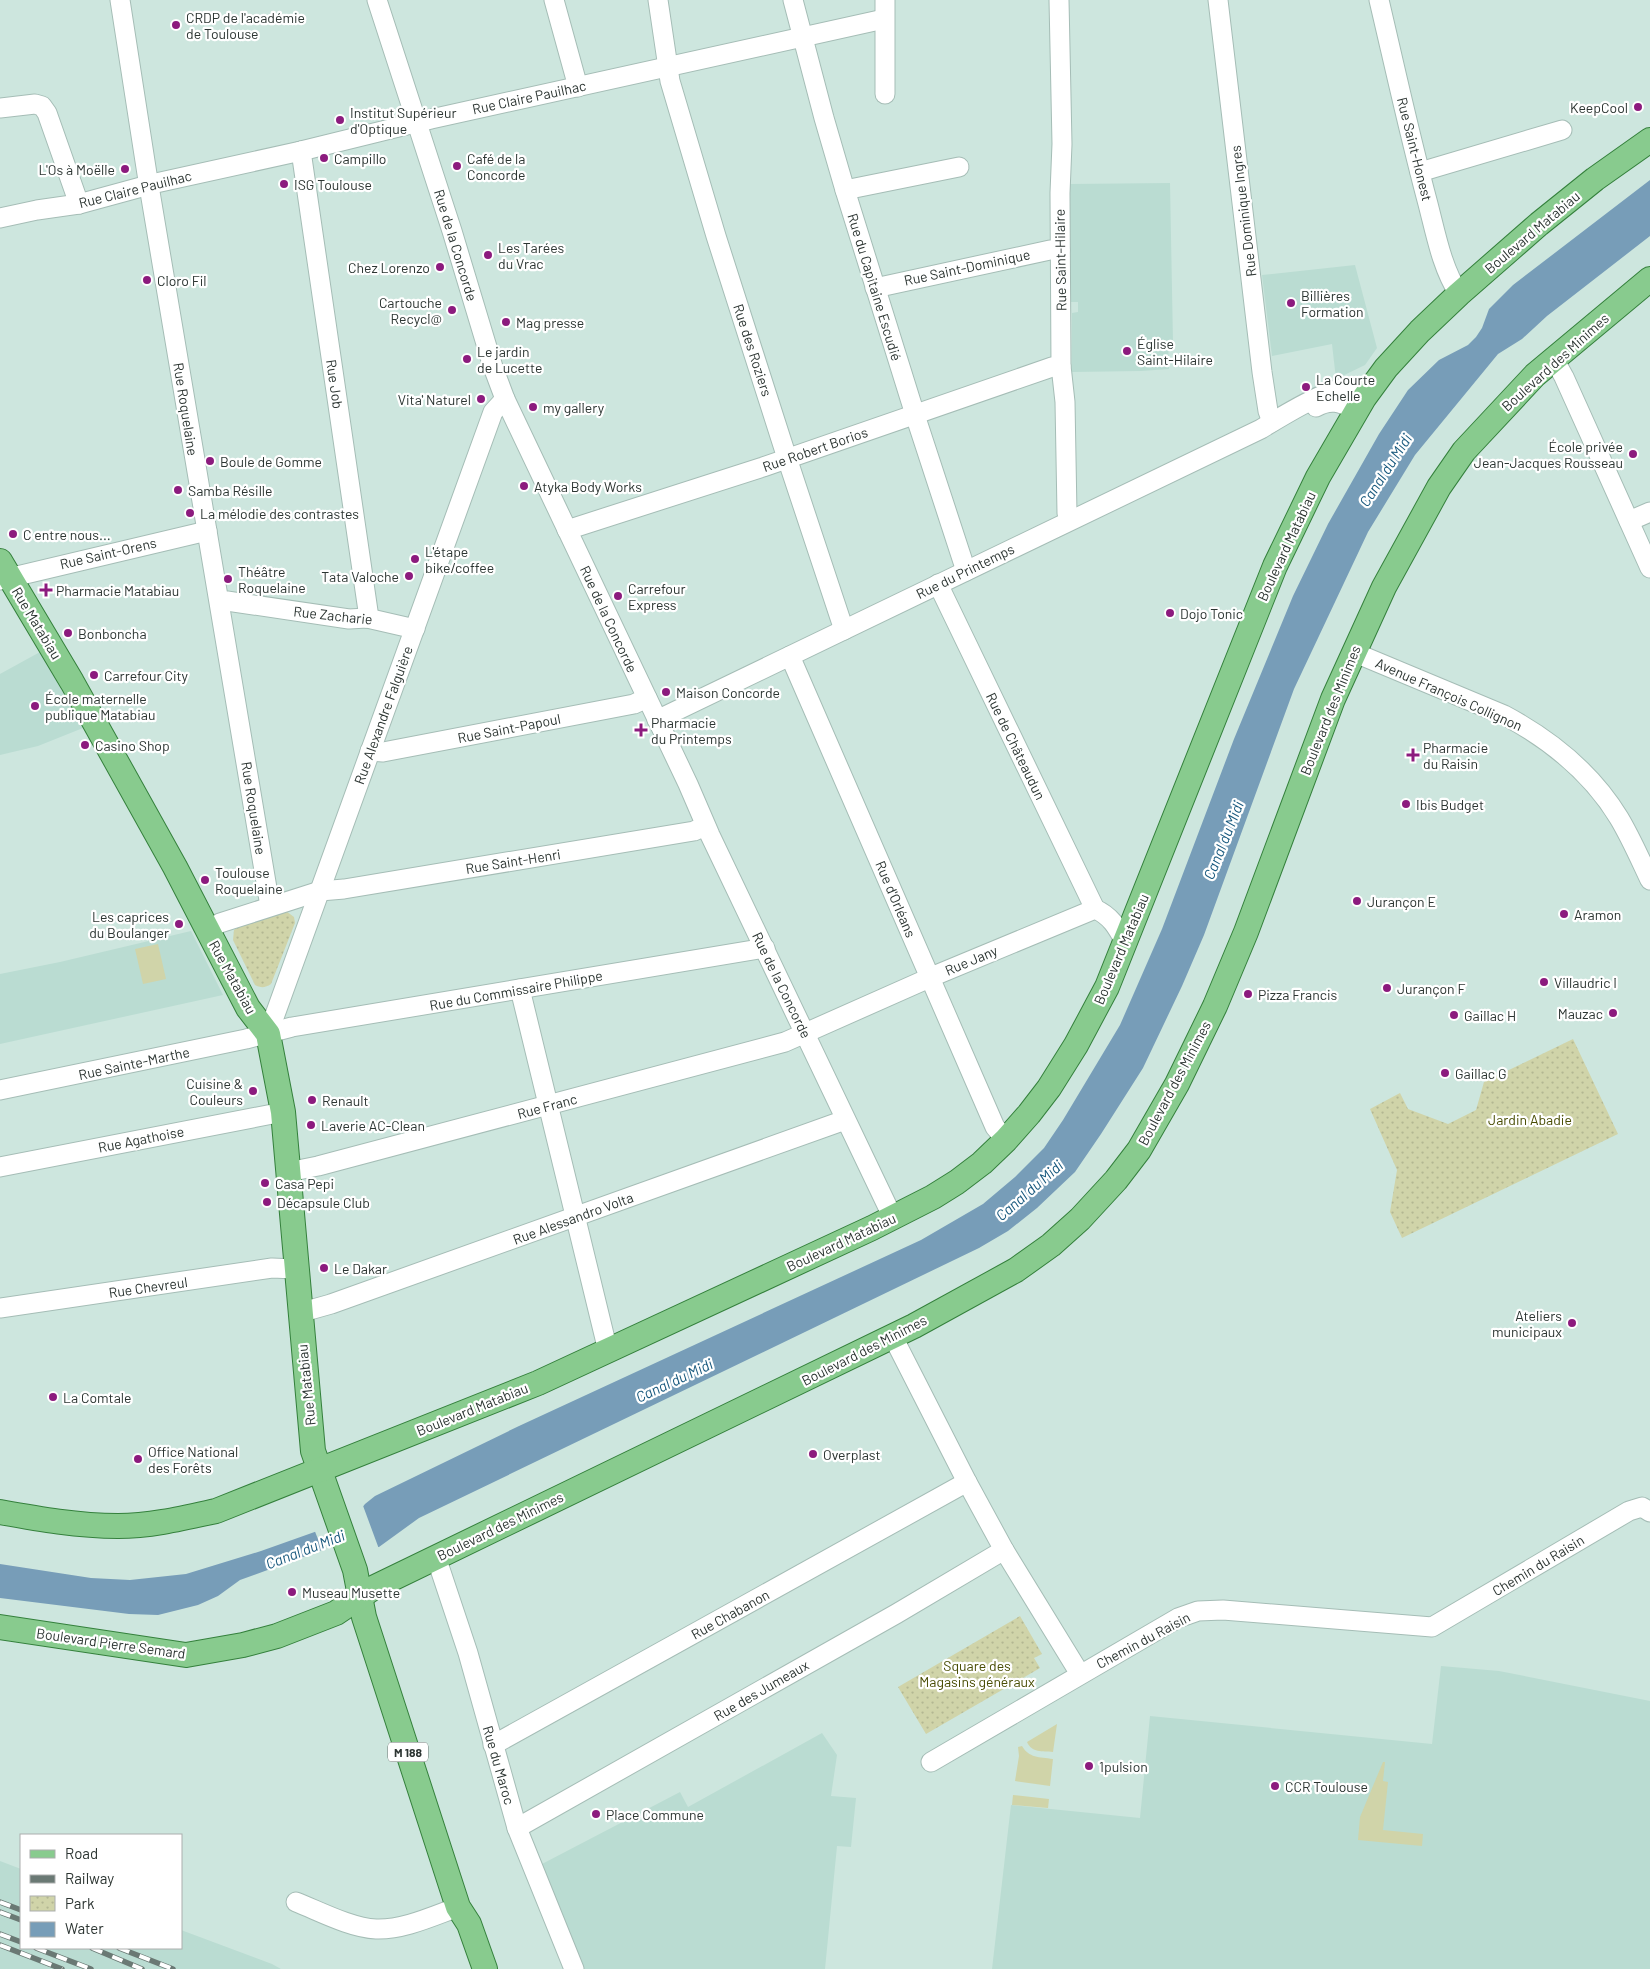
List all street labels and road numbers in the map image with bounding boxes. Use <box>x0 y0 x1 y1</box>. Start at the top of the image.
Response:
street label: Rue Claire Pauilhac <box>471 77 587 117</box>
street label: Rue Saint-Honest <box>1394 95 1436 203</box>
street label: Rue Dominique Ingres <box>1226 144 1259 278</box>
street label: Rue Claire Pauilhac <box>77 167 193 211</box>
street label: Rue de la Concorde <box>431 187 481 303</box>
street label: Boulevard Matabiau <box>1481 187 1583 277</box>
street label: Rue Saint-Hilaire <box>1051 209 1069 311</box>
street label: Rue du Capitaine Escudié <box>844 211 906 363</box>
street label: Rue Saint-Dominique <box>902 245 1032 289</box>
street label: Rue des Roziers <box>730 302 776 399</box>
street label: Boulevard des Minimes <box>1498 309 1612 415</box>
street label: Rue Job <box>323 358 347 410</box>
street label: Rue Roquelaine <box>170 361 202 457</box>
street label: Rue Robert Borios <box>760 423 870 475</box>
street label: Boulevard Matabiau <box>1253 489 1319 603</box>
street label: Rue Saint-Orens <box>58 534 158 572</box>
street label: Rue du Printemps <box>913 540 1017 602</box>
street label: Rue de la Concorde <box>577 563 641 675</box>
street label: Rue Matabiau <box>9 584 65 662</box>
street label: Rue Zacharie <box>293 602 373 628</box>
street label: Boulevard des Minimes <box>1296 642 1364 777</box>
street label: Rue Alexandre Falguière <box>350 644 416 786</box>
street label: Avenue François Collignon <box>1373 654 1525 734</box>
street label: Rue de Châteaudun <box>983 690 1049 802</box>
street label: Rue Saint-Papoul <box>456 710 562 746</box>
street label: Rue Roquelaine <box>238 760 270 856</box>
street label: Rue Saint-Henri <box>464 845 562 877</box>
street label: Rue d'Orléans <box>872 858 920 940</box>
street label: Boulevard Matabiau <box>1090 891 1152 1007</box>
street label: Rue de la Concorde <box>749 929 815 1041</box>
street label: Rue Matabiau <box>206 937 260 1017</box>
street label: Rue Jany <box>942 941 1000 979</box>
street label: Rue du Commissaire Philippe <box>428 966 604 1014</box>
street label: Boulevard des Minimes <box>1134 1018 1214 1148</box>
street label: Rue Sainte-Marthe <box>77 1043 191 1083</box>
street label: Rue Franc <box>515 1090 579 1122</box>
street label: Rue Agathoise <box>97 1122 185 1156</box>
street label: Rue Alessandro Volta <box>510 1188 636 1248</box>
street label: Boulevard Matabiau <box>784 1209 898 1275</box>
street label: Rue Chevreul <box>107 1273 189 1301</box>
street label: Boulevard des Minimes <box>799 1311 930 1389</box>
street label: Rue Matabiau <box>293 1344 319 1426</box>
street label: Boulevard Matabiau <box>414 1379 530 1439</box>
street label: Boulevard des Minimes <box>434 1488 566 1564</box>
street label: Chemin du Raisin <box>1489 1531 1587 1599</box>
street label: Rue Chabanon <box>688 1585 772 1643</box>
street label: Chemin du Raisin <box>1093 1608 1193 1672</box>
street label: Boulevard Pierre Semard <box>35 1624 187 1662</box>
street label: Rue des Jumeaux <box>711 1656 812 1724</box>
street label: Rue du Maroc <box>480 1724 518 1806</box>
road number: M 188 <box>388 1742 428 1761</box>

